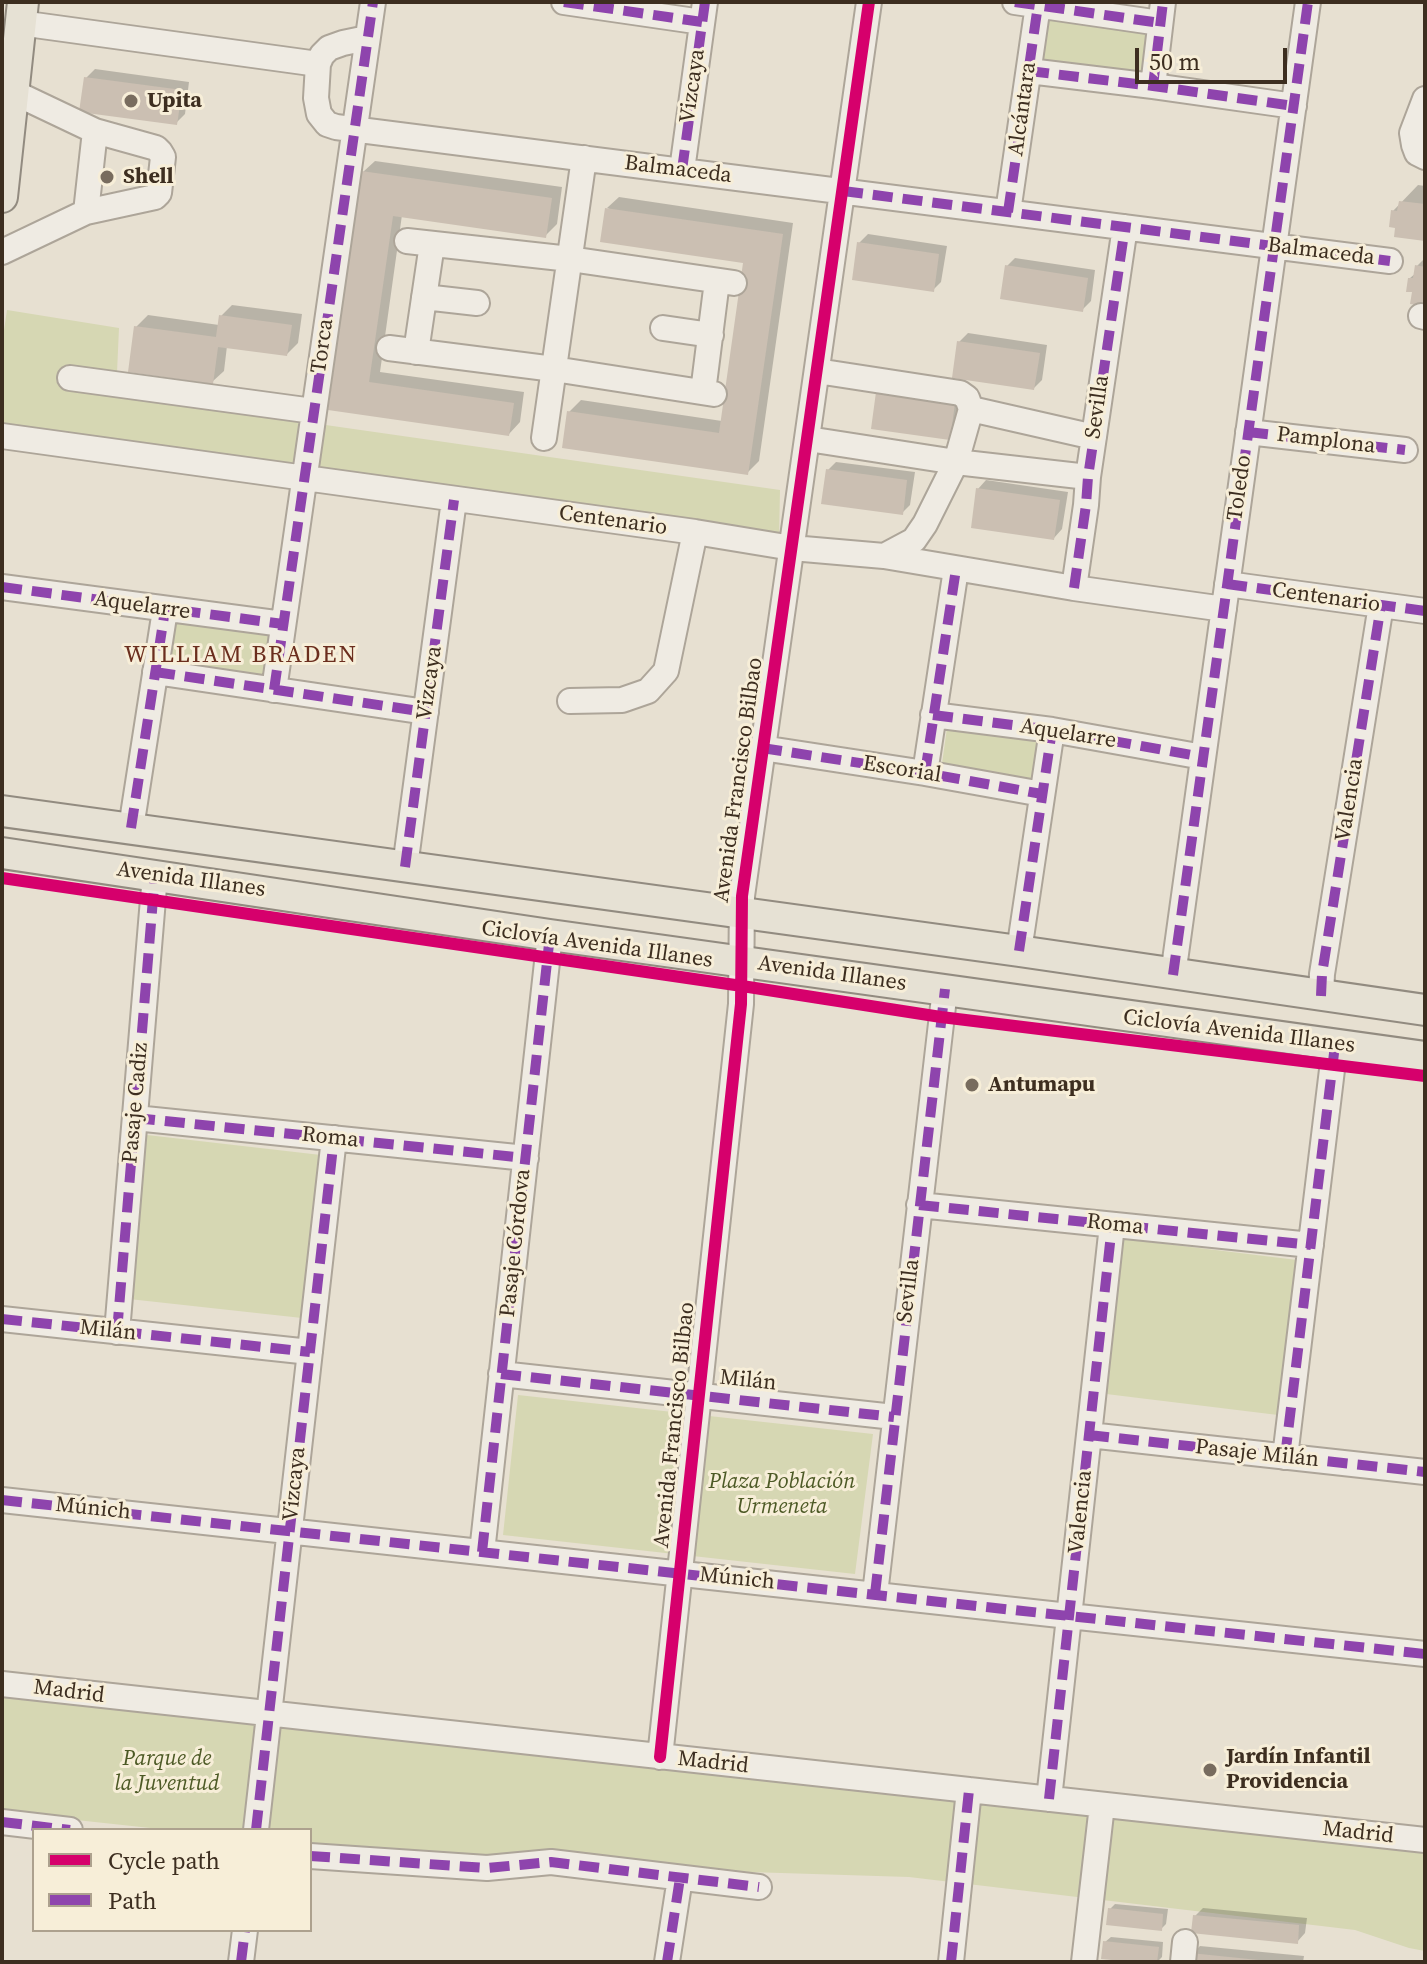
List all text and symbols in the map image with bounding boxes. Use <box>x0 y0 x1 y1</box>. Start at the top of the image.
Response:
scale bar <box>1139 32 1291 82</box>
text: 50 m <box>1149 45 1200 78</box>
street label: Vizcaya <box>675 47 711 125</box>
street label: Alcántara <box>1003 60 1043 158</box>
place label: Upita <box>147 88 202 114</box>
marker: Upita <box>122 92 140 110</box>
street label: Balmaceda <box>623 150 733 190</box>
place label: Shell <box>123 164 174 190</box>
marker: Shell <box>98 168 116 186</box>
street label: Balmaceda <box>1266 232 1376 272</box>
street label: Torca <box>306 317 340 375</box>
street label: Sevilla <box>1080 373 1116 441</box>
street label: Pamplona <box>1275 422 1377 460</box>
street label: Toledo <box>1222 454 1258 522</box>
street label: Centenario <box>557 500 669 542</box>
street label: Centenario <box>1270 577 1382 619</box>
street label: Aquelarre <box>92 586 192 626</box>
district label: WILLIAM BRADEN <box>124 642 358 670</box>
street label: Vizcaya <box>412 644 448 722</box>
street label: Avenida Francisco Bilbao <box>709 656 769 904</box>
street label: Aquelarre <box>1018 713 1118 755</box>
street label: Escorial <box>861 751 943 789</box>
street label: Valencia <box>1330 757 1370 843</box>
street label: Avenida Illanes <box>115 856 267 904</box>
street label: Ciclovía Avenida Illanes <box>480 916 714 974</box>
street label: Avenida Illanes <box>756 950 908 998</box>
street label: Ciclovía Avenida Illanes <box>1122 1005 1356 1059</box>
street label: Pasaje Cadiz <box>118 1041 154 1165</box>
place label: Antumapu <box>988 1072 1095 1098</box>
marker: Antumapu <box>963 1076 981 1094</box>
street label: Roma <box>300 1122 360 1154</box>
street label: Pasaje Córdova <box>495 1168 537 1318</box>
street label: Roma <box>1085 1209 1145 1241</box>
street label: Sevilla <box>892 1258 926 1324</box>
street label: Avenida Francisco Bilbao <box>649 1301 701 1549</box>
street label: Milán <box>78 1315 138 1347</box>
street label: Milán <box>718 1365 778 1397</box>
street label: Pasaje Milán <box>1194 1434 1320 1474</box>
street label: Vizcaya <box>278 1446 312 1522</box>
park label: Plaza Población Urmeneta <box>709 1469 855 1520</box>
street label: Valencia <box>1063 1469 1099 1555</box>
street label: Múnich <box>54 1492 132 1526</box>
street label: Múnich <box>698 1562 776 1596</box>
street label: Madrid <box>32 1675 106 1709</box>
place label: Jardín Infantil Providencia <box>1226 1744 1371 1796</box>
park label: Parque de la Juventud <box>115 1746 219 1798</box>
street label: Madrid <box>676 1746 750 1780</box>
marker: Jardín Infantil Providencia <box>1201 1761 1219 1779</box>
street label: Madrid <box>1321 1816 1395 1850</box>
legend <box>32 1828 312 1932</box>
text: Cycle path <box>108 1844 220 1877</box>
text: Path <box>108 1884 157 1917</box>

